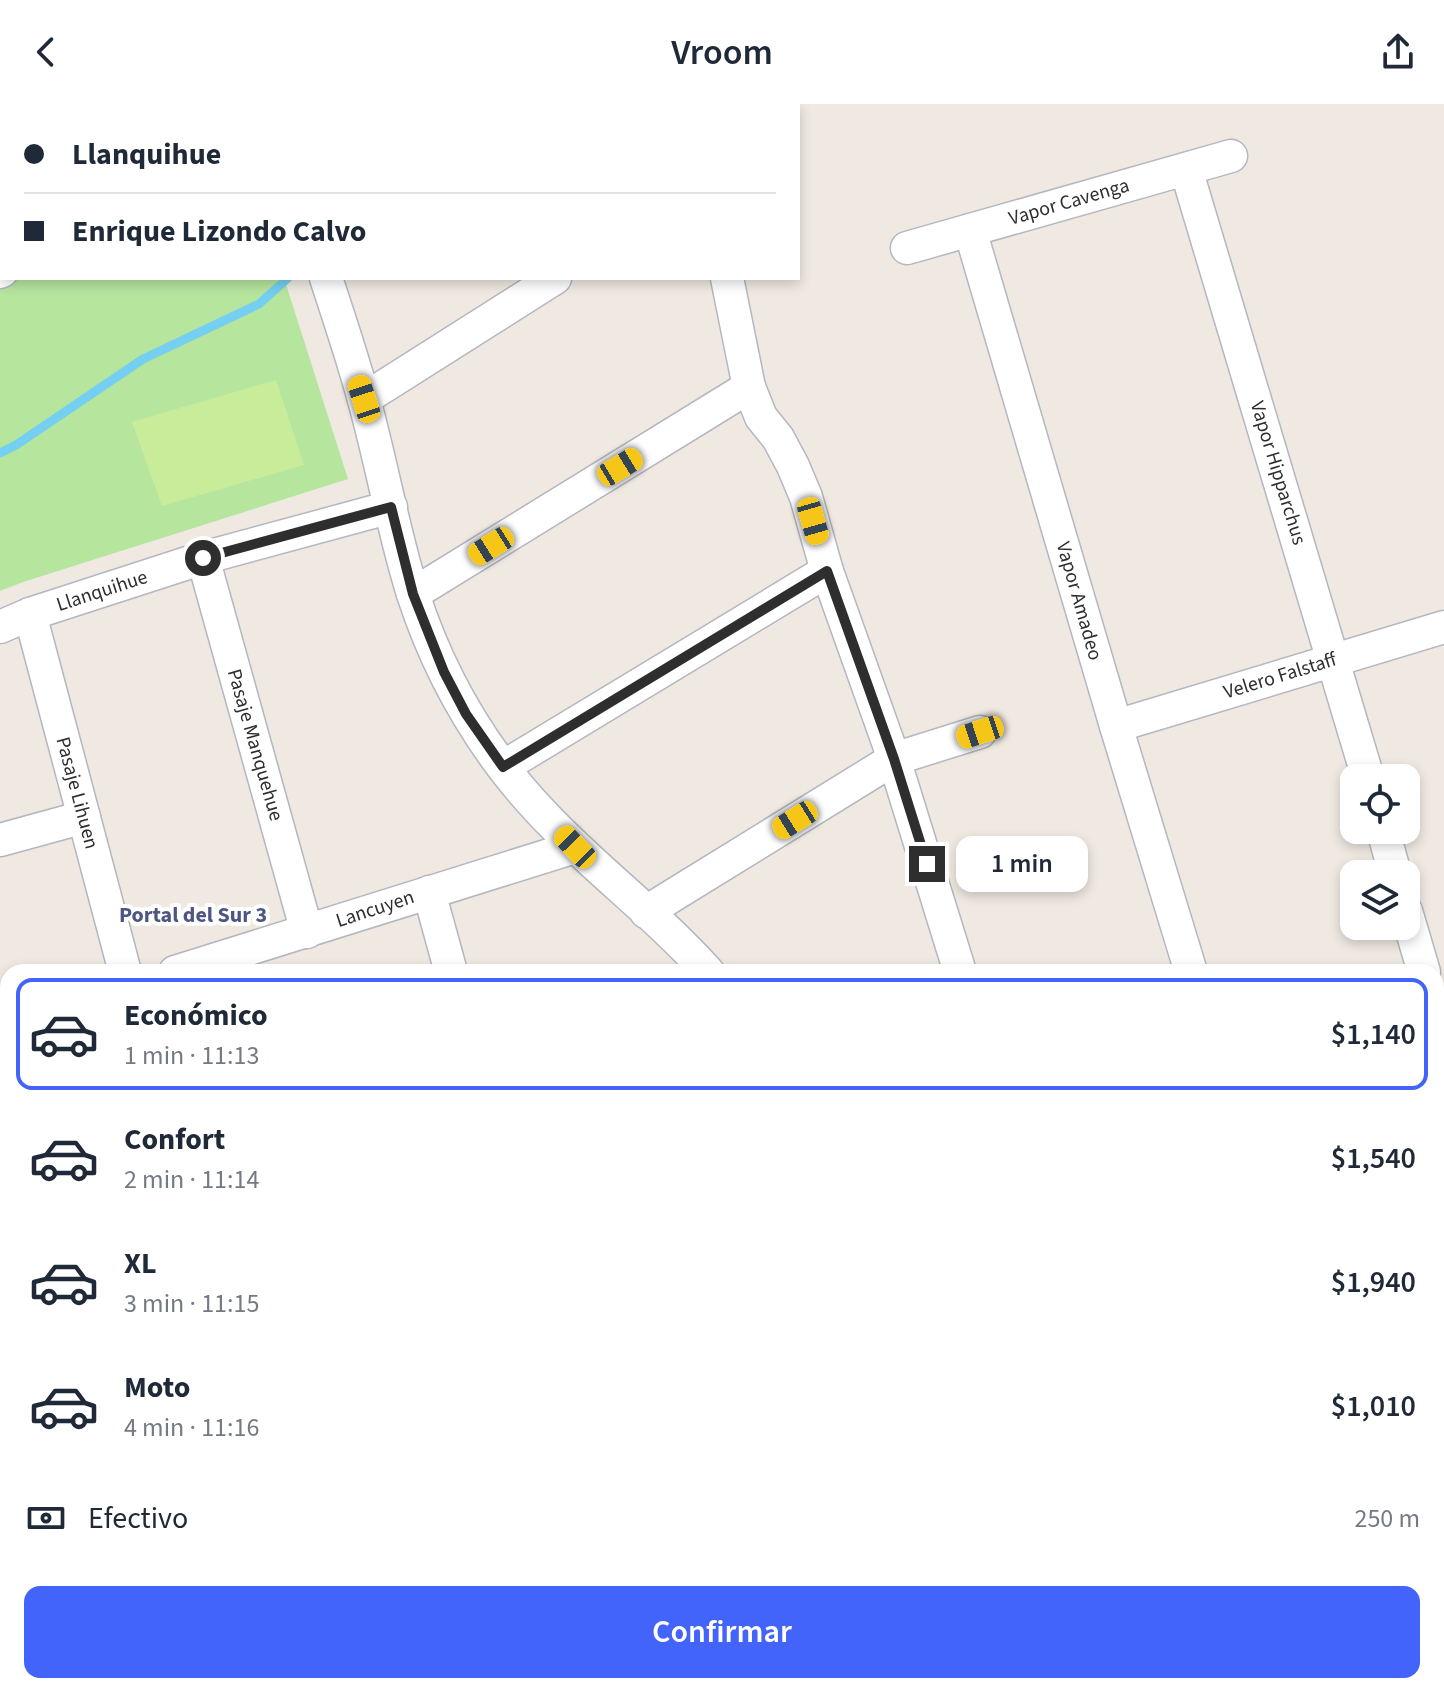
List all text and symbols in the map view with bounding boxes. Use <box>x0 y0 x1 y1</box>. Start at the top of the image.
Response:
text: Vroom <box>671 27 773 78</box>
icon: back <box>24 30 68 74</box>
icon: share <box>1376 30 1420 74</box>
text: Llanquihue <box>72 133 221 176</box>
street label: Vapor Cavenga <box>1005 171 1133 233</box>
text: Enrique Lizondo Calvo <box>72 210 367 253</box>
car <box>345 372 383 426</box>
street label: Vapor Hipparchus <box>1243 398 1313 548</box>
car <box>593 444 647 490</box>
car <box>795 495 831 547</box>
car <box>464 523 518 569</box>
street label: Vapor Amadeo <box>1049 538 1109 664</box>
route start <box>185 540 221 576</box>
street label: Llanquihue <box>53 563 151 619</box>
street label: Velero Falstaff <box>1220 645 1341 706</box>
street label: Pasaje Manquehue <box>220 666 290 824</box>
car <box>953 713 1007 751</box>
street label: Pasaje Lihuen <box>49 734 105 852</box>
map controls <box>1340 764 1420 940</box>
button: locate <box>1340 764 1420 844</box>
car <box>768 797 822 843</box>
car <box>550 821 600 873</box>
callout: 1 min <box>955 836 1087 892</box>
text: 1 min <box>991 845 1053 882</box>
route end <box>909 846 945 882</box>
button: layers <box>1340 860 1420 940</box>
street label: Lancuyen <box>332 883 418 935</box>
district label: Portal del Sur 3 <box>119 899 267 931</box>
text: Económico <box>124 994 268 1037</box>
icon: car <box>28 998 100 1070</box>
text: $1,140 <box>1331 1013 1416 1056</box>
text: 1 min · 11:13 <box>124 1037 259 1074</box>
text: Confort <box>124 1118 225 1161</box>
icon: car <box>28 1122 100 1194</box>
text: $1,540 <box>1331 1137 1416 1180</box>
text: 2 min · 11:14 <box>124 1161 259 1198</box>
text: XL <box>124 1242 157 1285</box>
icon: car <box>28 1246 100 1318</box>
text: $1,940 <box>1331 1261 1416 1304</box>
text: 3 min · 11:15 <box>124 1285 259 1322</box>
text: Moto <box>124 1366 190 1409</box>
icon: car <box>28 1370 100 1442</box>
text: $1,010 <box>1331 1385 1416 1428</box>
text: 4 min · 11:16 <box>124 1409 259 1446</box>
icon: cash <box>24 1496 68 1540</box>
text: Efectivo <box>88 1497 188 1540</box>
text: 250 m <box>1354 1500 1420 1537</box>
button: Confirmar <box>24 1586 1420 1678</box>

